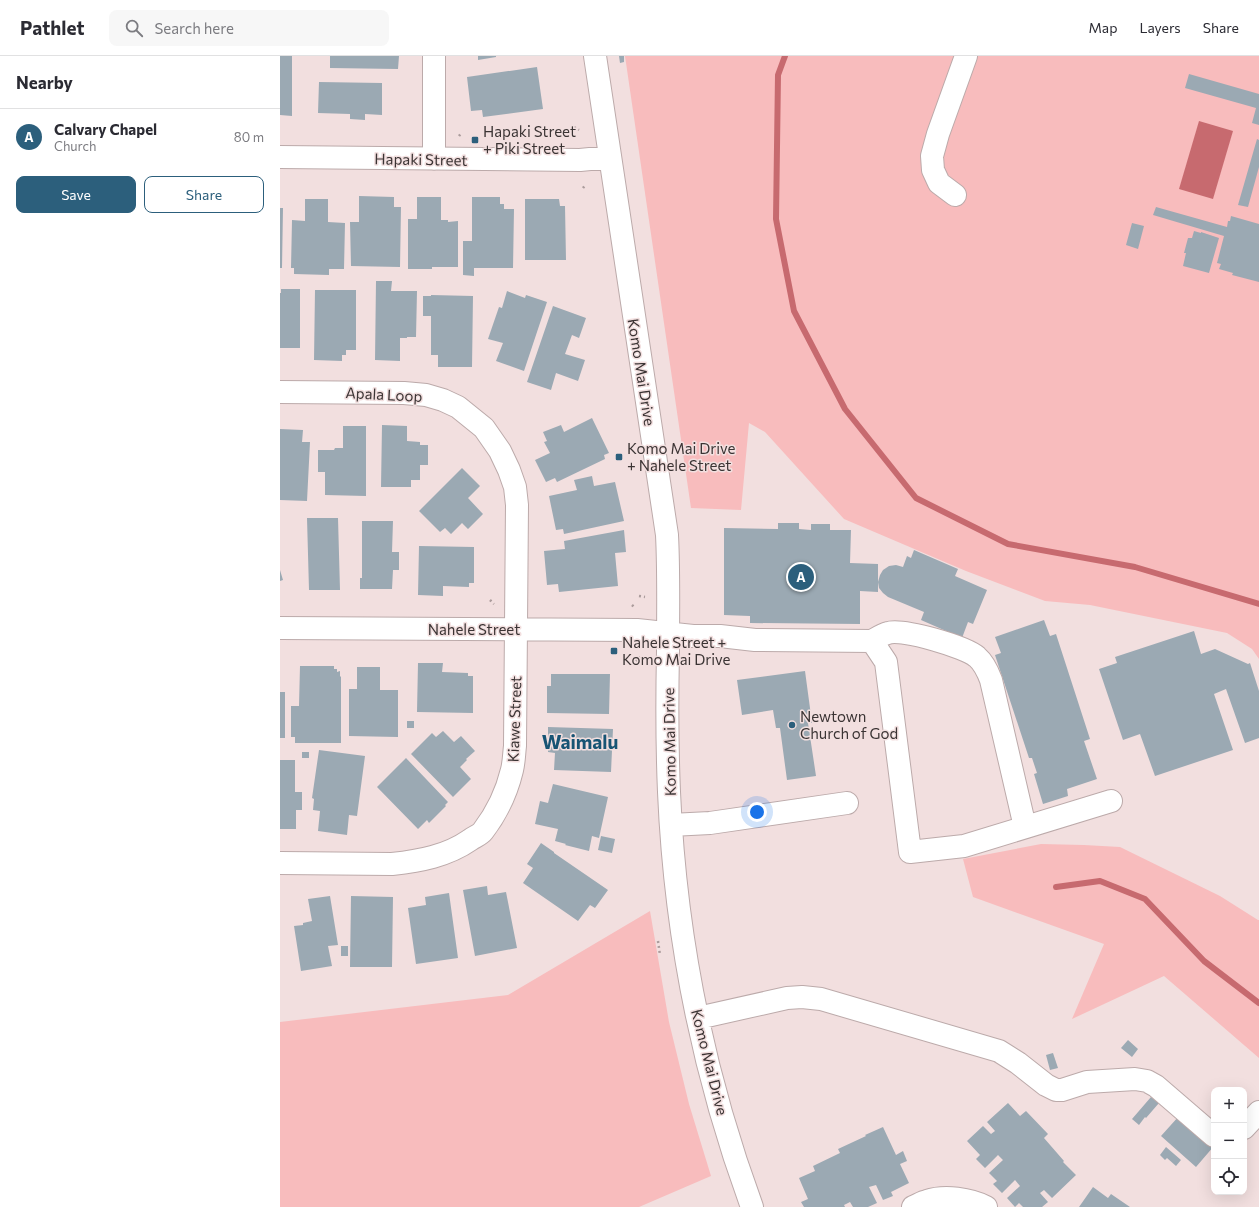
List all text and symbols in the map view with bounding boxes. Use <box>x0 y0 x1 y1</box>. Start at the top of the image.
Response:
search box <box>109 10 389 46</box>
text: Pathlet <box>20 16 85 39</box>
icon: search <box>123 17 145 39</box>
text: Search here <box>155 19 234 37</box>
text: Map <box>1089 19 1117 36</box>
text: Layers <box>1139 19 1181 36</box>
text: Share <box>1203 19 1239 36</box>
text: Nearby <box>16 72 73 93</box>
text: Calvary Chapel <box>54 120 157 138</box>
place label: Hapaki Street + Piki Street <box>483 122 576 157</box>
text: A <box>24 129 34 145</box>
text: 80 m <box>234 129 264 145</box>
marker: Hapaki Street + Piki Street <box>470 135 480 145</box>
text: Church <box>54 138 96 154</box>
street label: Hapaki Street <box>374 149 468 169</box>
button: Save <box>16 176 136 213</box>
button: Share <box>144 176 264 213</box>
street label: Komo Mai Drive <box>625 317 659 427</box>
street label: Apala Loop <box>345 383 423 405</box>
place label: Komo Mai Drive + Nahele Street <box>627 439 736 474</box>
marker: Komo Mai Drive + Nahele Street <box>614 452 624 462</box>
pin: A <box>788 562 814 592</box>
street label: Nahele Street <box>428 620 520 638</box>
place label: Nahele Street + Komo Mai Drive <box>622 633 731 668</box>
marker: Nahele Street + Komo Mai Drive <box>609 646 619 656</box>
street label: Kiawe Street <box>503 675 525 763</box>
street label: Komo Mai Drive <box>659 688 679 796</box>
place label: Newtown Church of God <box>800 707 898 742</box>
marker: Newtown Church of God <box>787 720 797 730</box>
district label: Waimalu <box>542 730 618 753</box>
your location <box>747 802 767 822</box>
street label: Komo Mai Drive <box>688 1007 732 1117</box>
map controls <box>1211 1087 1247 1195</box>
button: + <box>1211 1087 1247 1123</box>
button: − <box>1211 1123 1247 1159</box>
button: locate <box>1211 1159 1247 1195</box>

